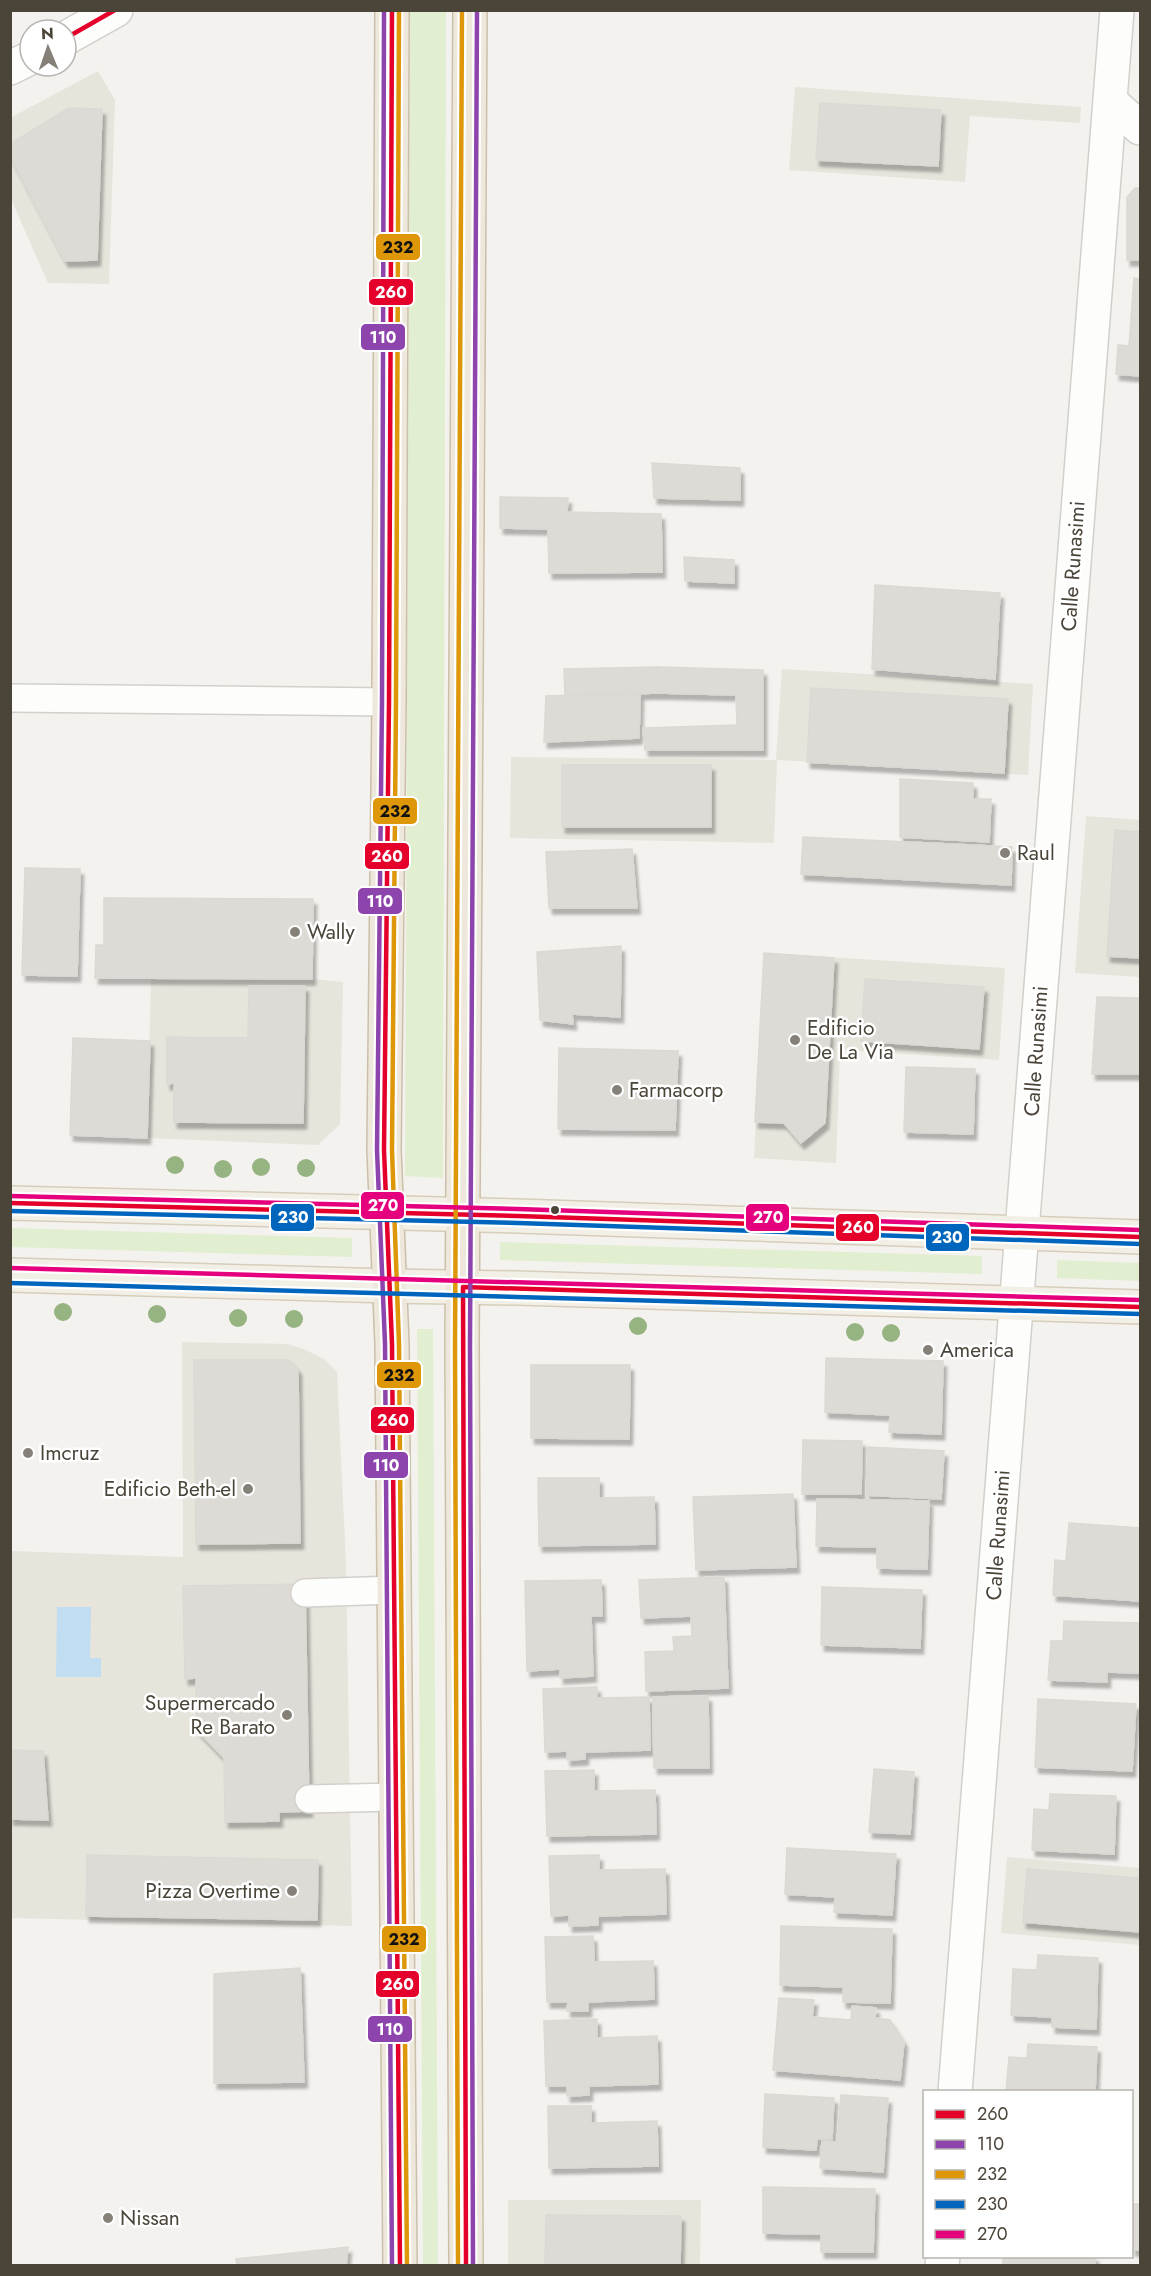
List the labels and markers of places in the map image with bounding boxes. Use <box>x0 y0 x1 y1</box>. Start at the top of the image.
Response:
place label: Raul <box>1017 838 1055 868</box>
marker: Raul <box>998 846 1012 860</box>
place label: Wally <box>307 917 355 947</box>
marker: Wally <box>288 925 302 939</box>
place label: Edificio De La Via <box>807 1013 894 1067</box>
marker: Edificio De La Via <box>788 1033 802 1047</box>
place label: Farmacorp <box>629 1075 723 1105</box>
marker: Farmacorp <box>610 1083 624 1097</box>
unlabelled marker <box>549 1204 561 1216</box>
place label: America <box>940 1335 1014 1365</box>
marker: America <box>921 1343 935 1357</box>
place label: Imcruz <box>40 1438 100 1468</box>
marker: Imcruz <box>21 1446 35 1460</box>
place label: Edificio Beth-el <box>104 1474 236 1504</box>
marker: Edificio Beth-el <box>241 1482 255 1496</box>
place label: Supermercado Re Barato <box>145 1688 275 1742</box>
marker: Supermercado Re Barato <box>280 1708 294 1722</box>
place label: Pizza Overtime <box>145 1876 280 1906</box>
marker: Pizza Overtime <box>285 1884 299 1898</box>
place label: Nissan <box>120 2203 180 2233</box>
marker: Nissan <box>101 2211 115 2225</box>

